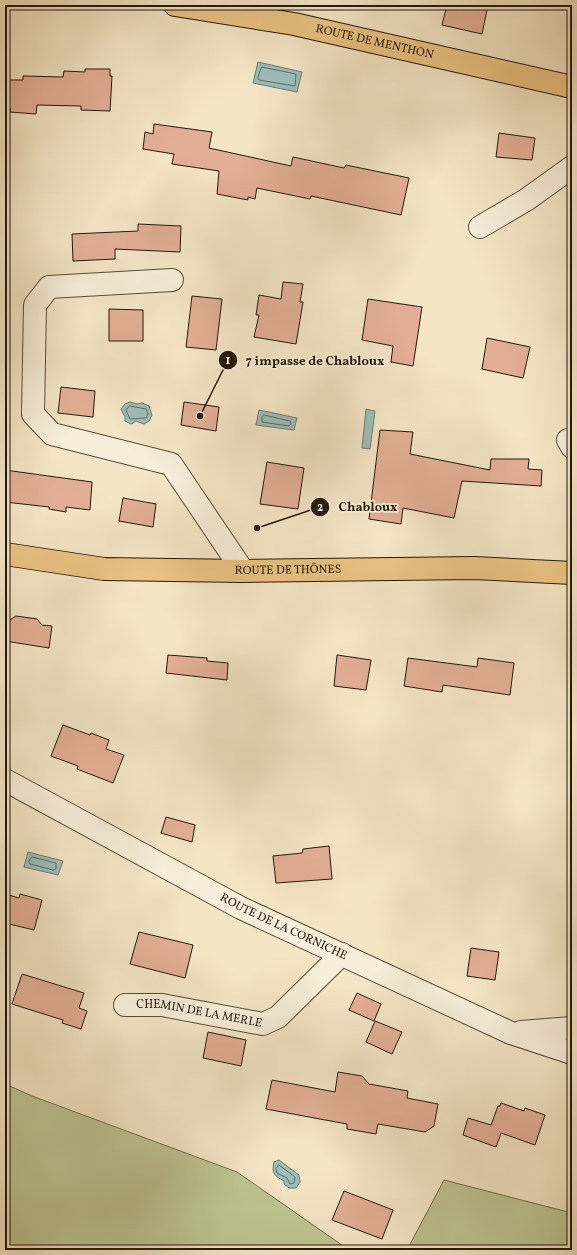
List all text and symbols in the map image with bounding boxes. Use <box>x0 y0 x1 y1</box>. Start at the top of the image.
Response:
street label: ROUTE DE MENTHON <box>314 21 435 63</box>
callout: 7 impasse de Chabloux <box>218 348 392 373</box>
text: 1 <box>226 353 231 369</box>
text: 7 impasse de Chabloux <box>246 353 384 371</box>
callout: Chabloux <box>310 494 405 519</box>
text: Chabloux <box>339 499 397 517</box>
text: 2 <box>317 500 323 516</box>
street label: ROUTE DE THÔNES <box>234 561 341 579</box>
street label: ROUTE DE LA CORNICHE <box>217 890 350 964</box>
street label: CHEMIN DE LA MERLE <box>136 997 263 1032</box>

